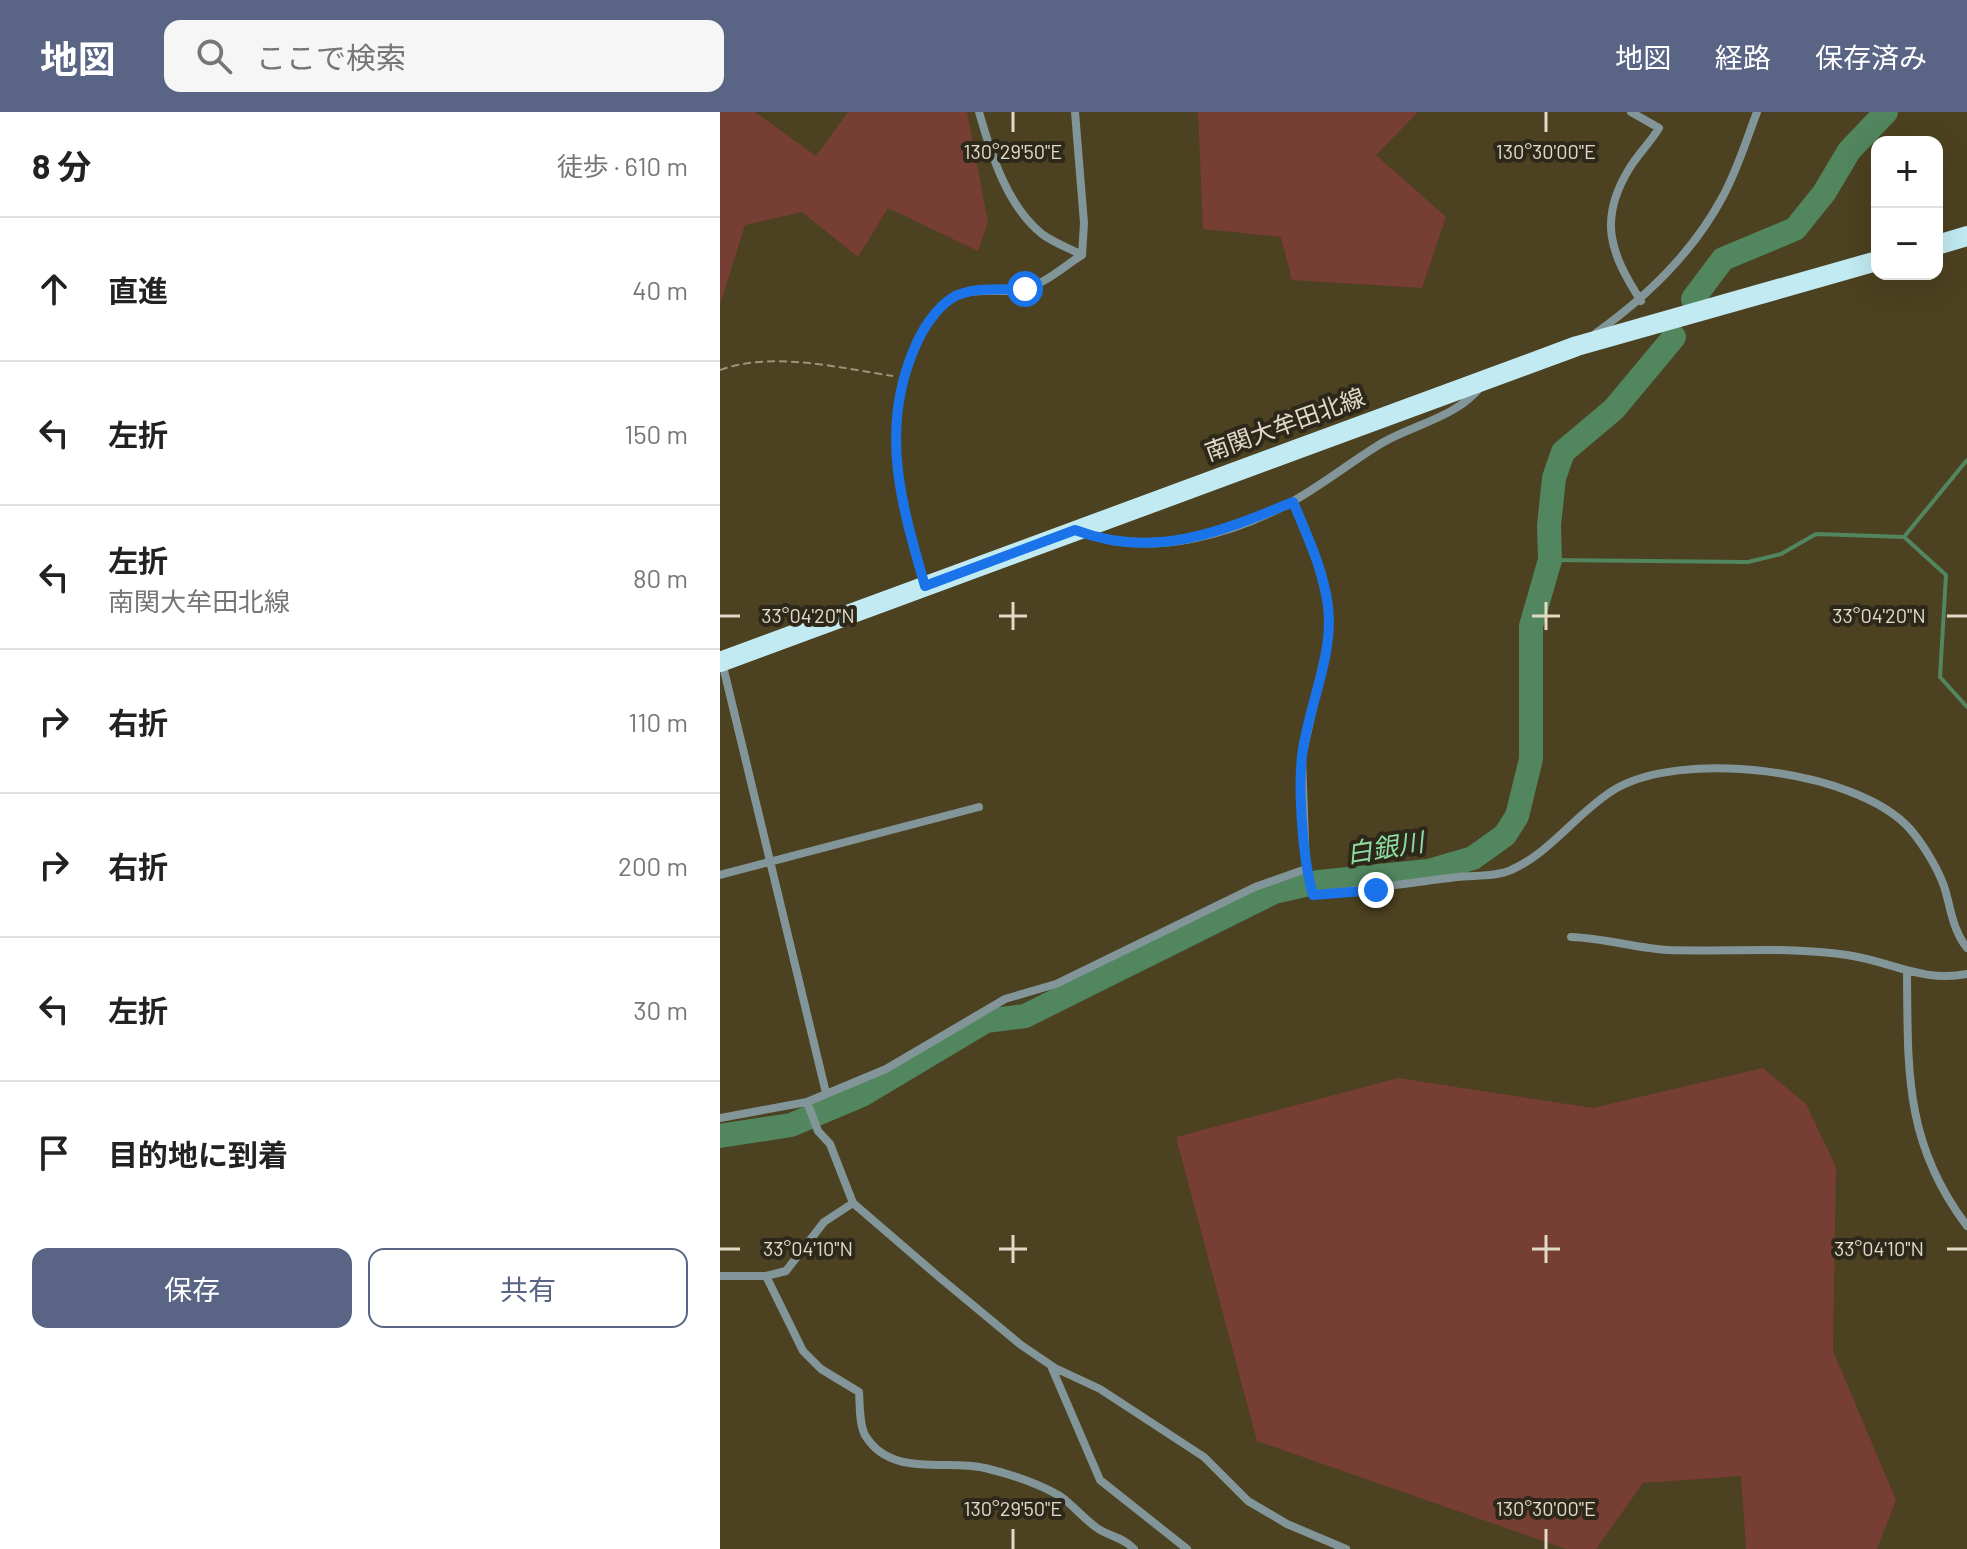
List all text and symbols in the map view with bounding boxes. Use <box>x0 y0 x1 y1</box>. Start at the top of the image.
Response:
search box <box>164 20 724 92</box>
icon: search <box>192 34 236 78</box>
text: 地図 <box>40 35 116 81</box>
text: ここで検索 <box>256 39 406 75</box>
text: 地図 <box>1615 40 1671 74</box>
text: 経路 <box>1715 40 1771 74</box>
text: 保存済み <box>1815 40 1927 74</box>
map controls <box>1871 136 1943 280</box>
button: + <box>1871 136 1943 208</box>
text: 130°29'50"E <box>964 139 1062 163</box>
text: 130°30'00"E <box>1496 139 1596 163</box>
text: 8 分 <box>32 145 91 186</box>
text: 徒歩 · 610 m <box>557 150 688 181</box>
button: − <box>1871 208 1943 280</box>
icon: ahead <box>32 267 76 311</box>
route start <box>1007 271 1043 307</box>
text: 直進 <box>108 272 168 308</box>
text: 40 m <box>632 274 688 305</box>
street label: 南関大牟田北線 <box>1201 381 1368 466</box>
icon: left <box>32 411 76 455</box>
text: 左折 <box>108 416 168 452</box>
text: 150 m <box>624 418 688 449</box>
text: 左折 <box>108 542 168 578</box>
icon: left <box>32 555 76 599</box>
text: 80 m <box>633 562 688 593</box>
text: 南関大牟田北線 <box>108 585 290 616</box>
text: 33°04'20"N <box>761 603 855 627</box>
text: 33°04'20"N <box>1832 603 1926 627</box>
icon: right <box>32 699 76 743</box>
text: 右折 <box>108 704 168 740</box>
text: 110 m <box>628 706 688 737</box>
water label: 白銀川 <box>1344 825 1429 868</box>
icon: right <box>32 843 76 887</box>
text: 右折 <box>108 848 168 884</box>
text: 200 m <box>618 850 688 881</box>
route end <box>1358 872 1394 908</box>
icon: left <box>32 987 76 1031</box>
text: 左折 <box>108 992 168 1028</box>
text: 30 m <box>633 994 688 1025</box>
icon: arrive <box>32 1131 76 1175</box>
text: 目的地に到着 <box>108 1136 288 1172</box>
text: 33°04'10"N <box>763 1236 853 1260</box>
text: 33°04'10"N <box>1834 1236 1924 1260</box>
button: 保存 <box>32 1248 352 1328</box>
button: 共有 <box>368 1248 688 1328</box>
text: 130°29'50"E <box>964 1496 1062 1520</box>
text: 130°30'00"E <box>1496 1496 1596 1520</box>

